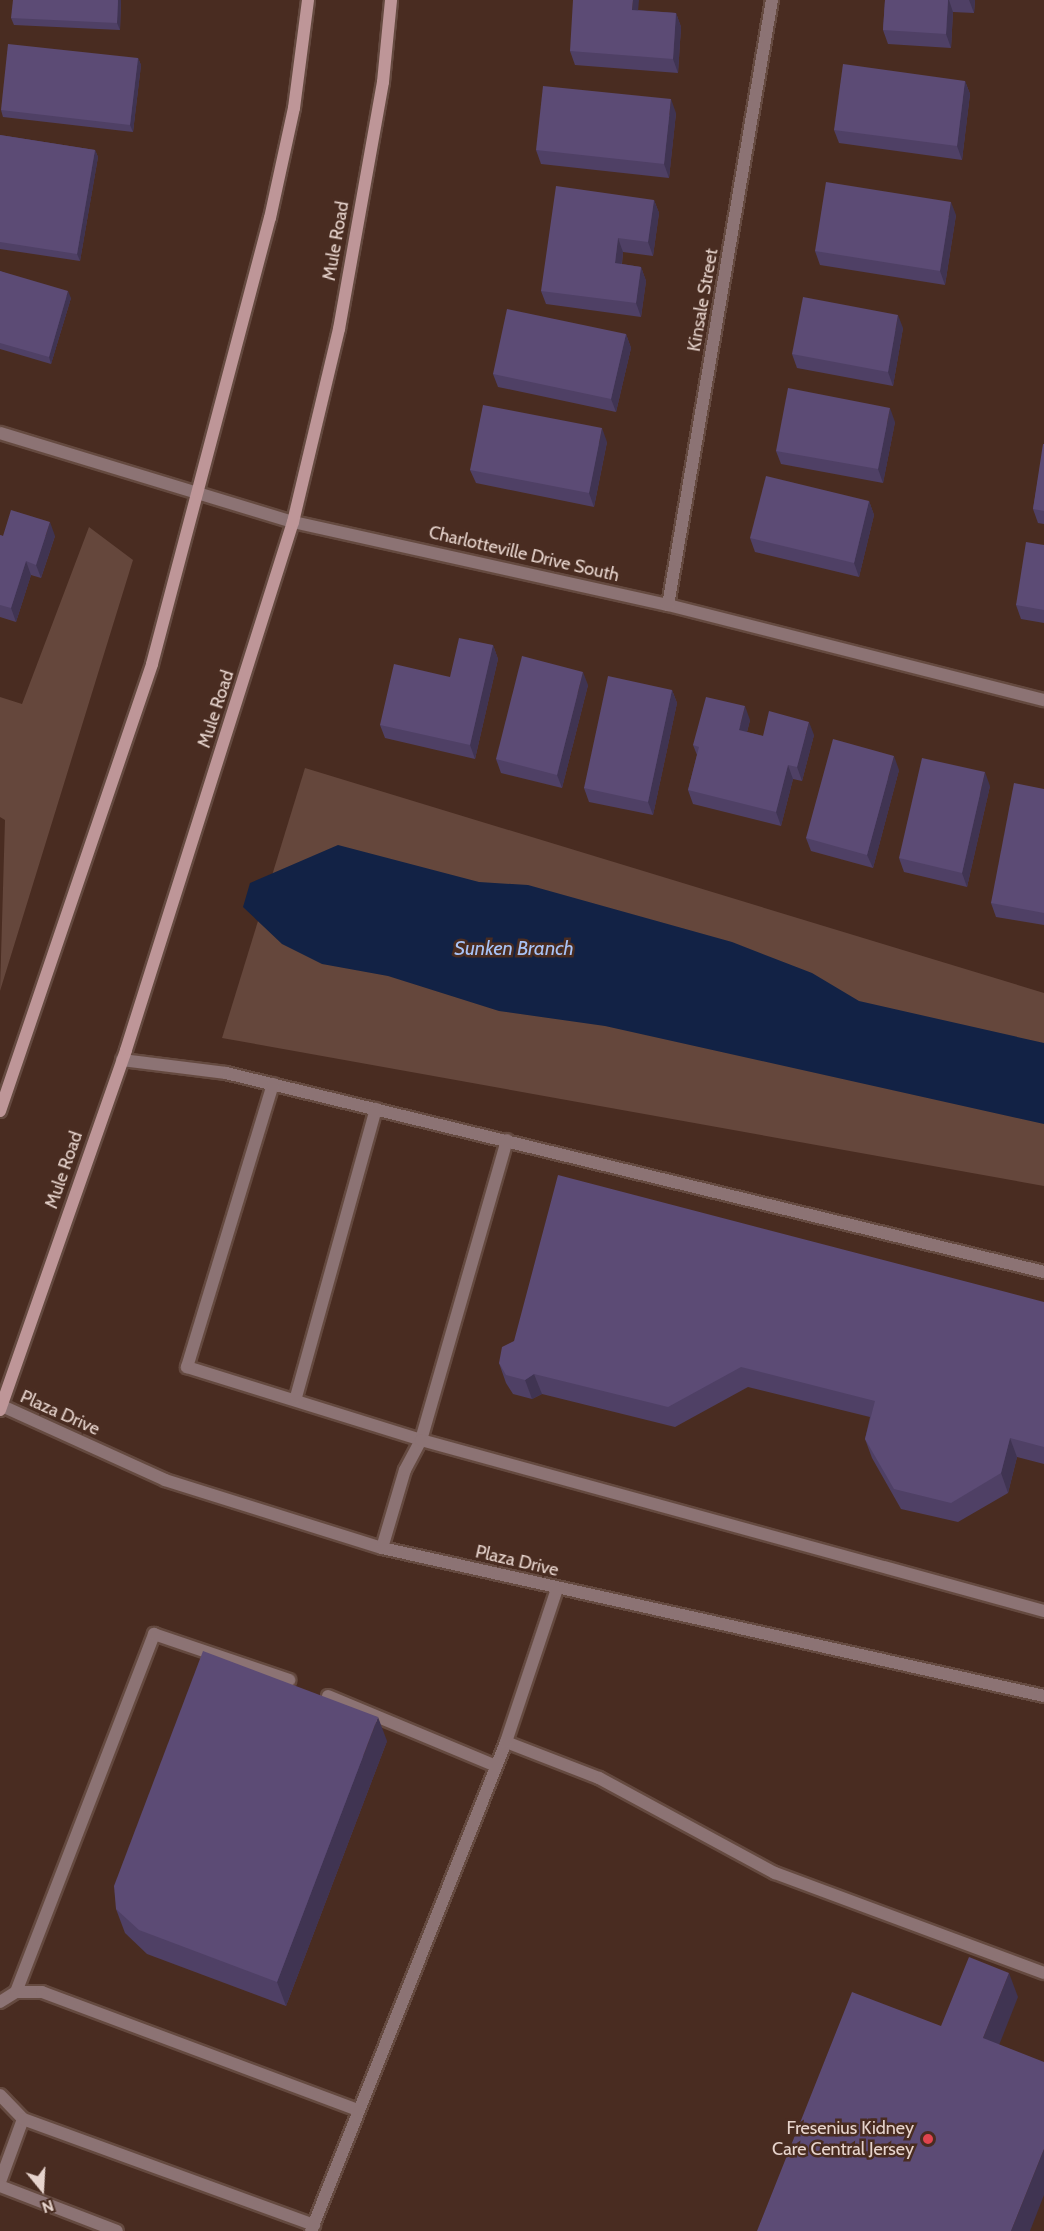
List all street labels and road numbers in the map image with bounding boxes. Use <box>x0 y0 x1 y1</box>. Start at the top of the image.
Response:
street label: Mule Road <box>318 200 354 282</box>
street label: Kinsale Street <box>683 247 723 353</box>
street label: Charlotteville Drive South <box>427 522 621 586</box>
street label: Mule Road <box>193 667 239 751</box>
street label: Mule Road <box>41 1129 87 1211</box>
street label: Plaza Drive <box>17 1386 103 1440</box>
street label: Plaza Drive <box>473 1541 561 1581</box>

